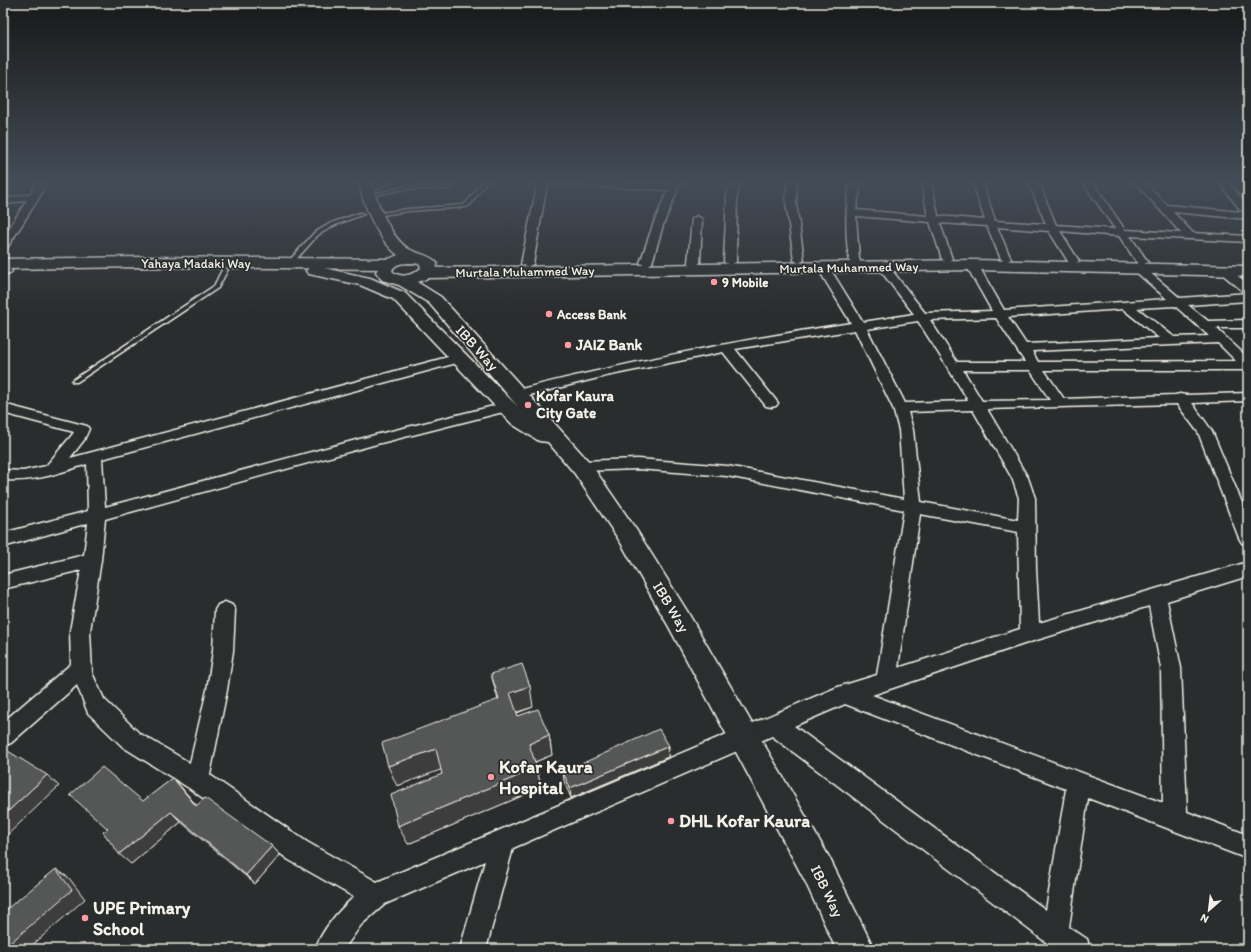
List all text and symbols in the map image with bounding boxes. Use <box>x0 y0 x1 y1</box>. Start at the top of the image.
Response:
street label: Yahaya Madaki Way <box>141 256 251 271</box>
street label: Murtala Muhammed Way <box>779 259 919 276</box>
street label: Murtala Muhammed Way <box>455 263 595 280</box>
place label: 9 Mobile <box>722 275 769 290</box>
marker: 9 Mobile <box>709 277 719 287</box>
place label: Access Bank <box>556 307 627 322</box>
marker: Access Bank <box>544 309 554 319</box>
street label: IBB Way <box>452 321 502 375</box>
place label: JAIZ Bank <box>575 336 643 354</box>
marker: JAIZ Bank <box>563 340 573 350</box>
place label: Kofar Kaura City Gate <box>536 387 615 423</box>
marker: Kofar Kaura City Gate <box>523 400 533 410</box>
street label: IBB Way <box>649 578 693 636</box>
place label: Kofar Kaura Hospital <box>499 756 593 799</box>
marker: Kofar Kaura Hospital <box>486 772 496 782</box>
place label: DHL Kofar Kaura <box>679 810 810 832</box>
marker: DHL Kofar Kaura <box>666 816 676 826</box>
street label: IBB Way <box>807 862 847 920</box>
north arrow <box>1189 890 1229 930</box>
place label: UPE Primary School <box>93 897 191 940</box>
text: N <box>1198 911 1211 926</box>
marker: UPE Primary School <box>80 913 90 923</box>

